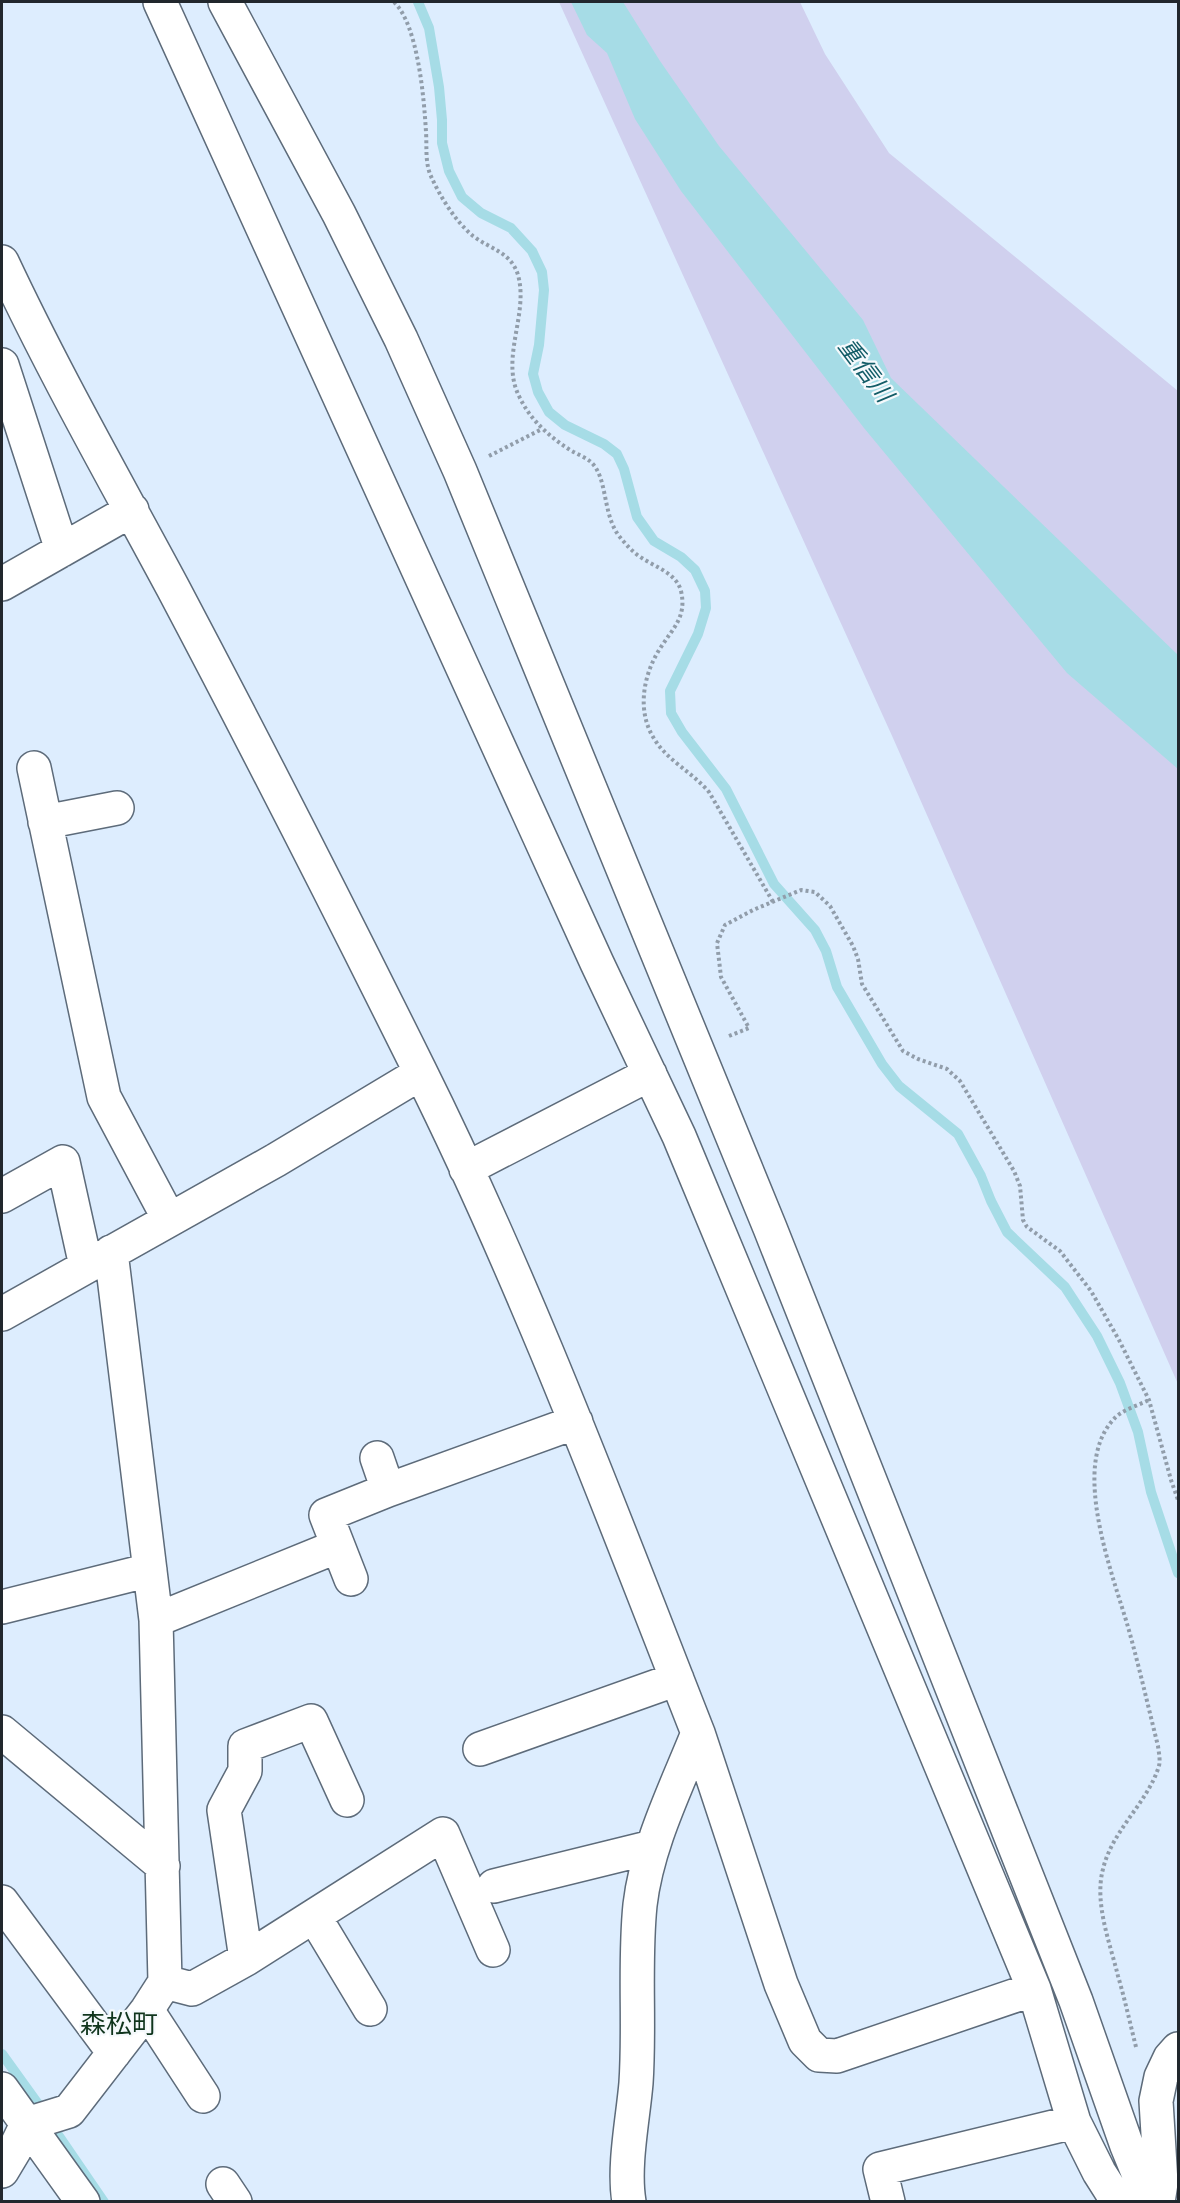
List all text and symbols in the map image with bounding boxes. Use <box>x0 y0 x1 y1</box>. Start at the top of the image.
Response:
water label: 重信川 <box>833 333 901 410</box>
district label: 森松町 <box>80 2008 158 2040</box>

